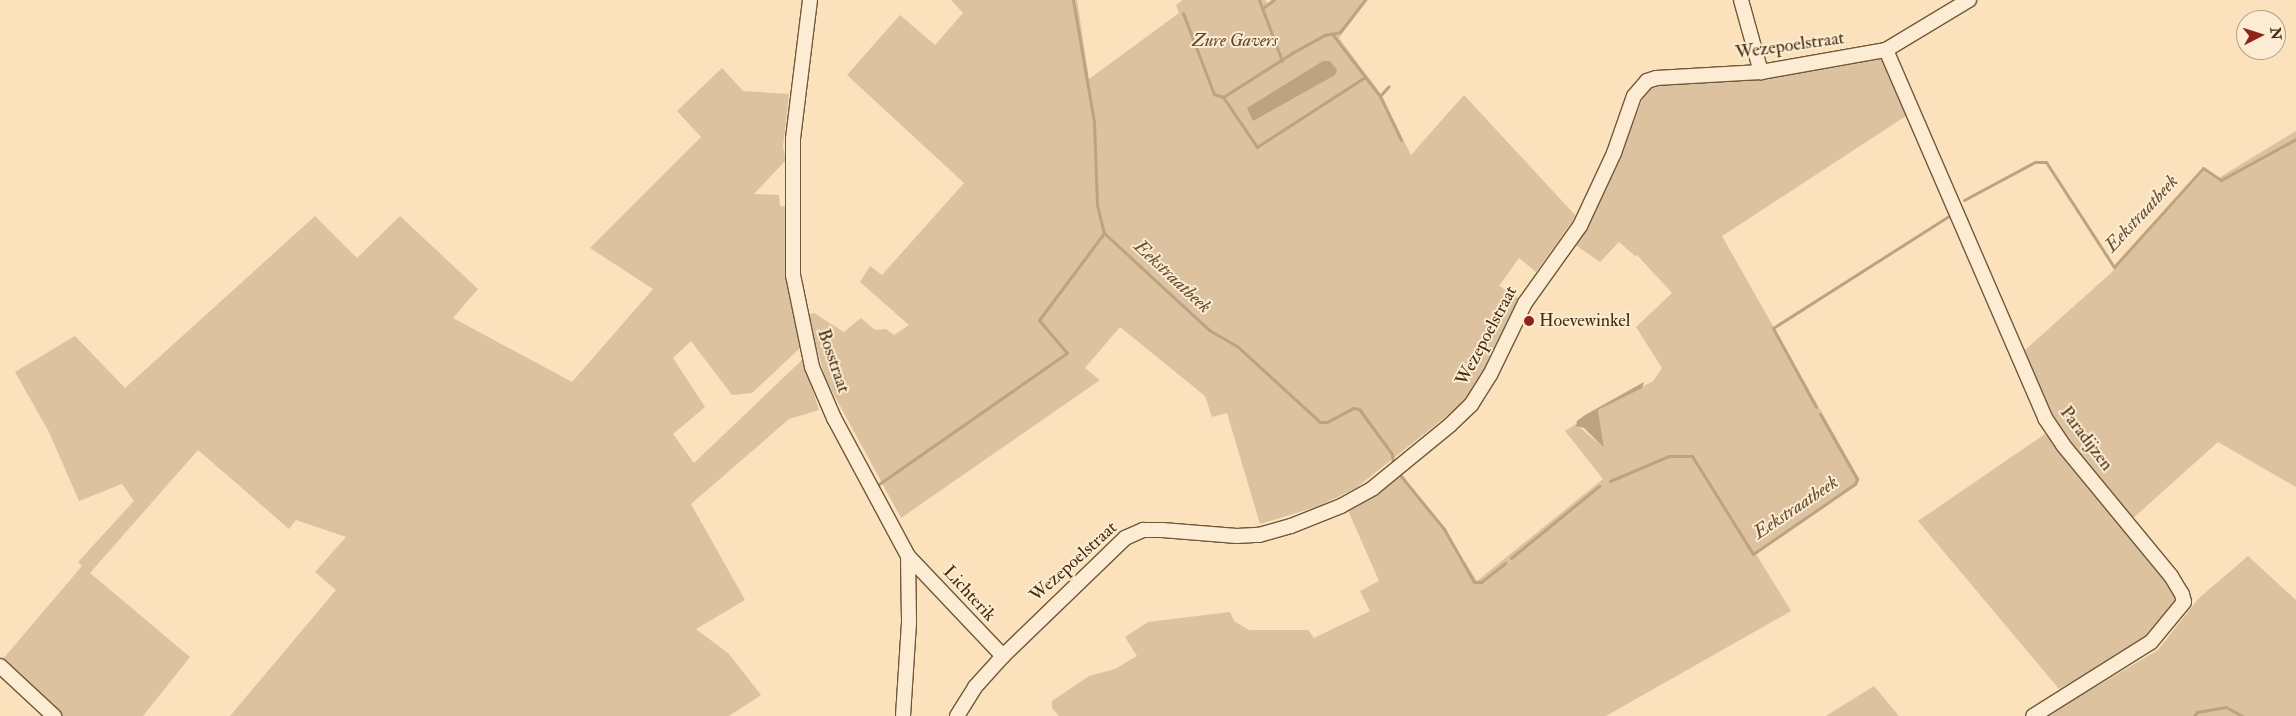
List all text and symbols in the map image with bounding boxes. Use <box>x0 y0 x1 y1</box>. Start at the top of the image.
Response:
north arrow <box>2236 10 2286 60</box>
text: N <box>2266 27 2284 41</box>
street label: Wezepoelstraat <box>1734 28 1846 64</box>
park label: Zure Gavers <box>1192 30 1278 52</box>
water label: Eekstraatbeek <box>2100 171 2184 257</box>
water label: Eekstraatbeek <box>1129 235 1215 319</box>
street label: Wezepoelstraat <box>1452 282 1522 390</box>
place label: Hoevewinkel <box>1539 310 1630 332</box>
marker: Hoevewinkel <box>1523 315 1535 327</box>
street label: Bosstraat <box>812 326 854 396</box>
street label: Paradijzen <box>2055 403 2117 475</box>
water label: Eekstraatbeek <box>1749 471 1843 545</box>
street label: Wezepoelstraat <box>1026 517 1122 607</box>
street label: Lichterik <box>938 562 1000 626</box>

